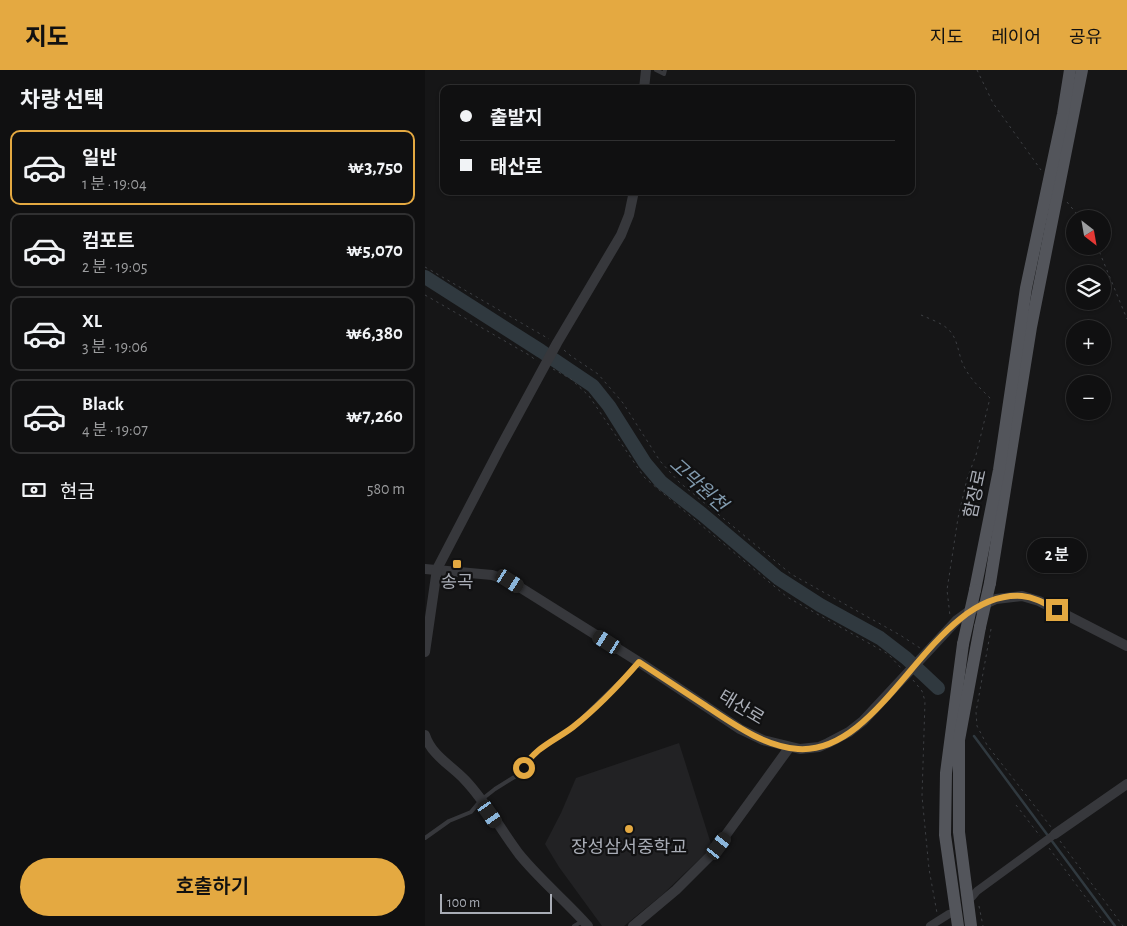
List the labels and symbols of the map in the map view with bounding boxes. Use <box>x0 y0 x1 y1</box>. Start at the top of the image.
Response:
north arrow <box>1066 210 1111 255</box>
water label: 고막원천 <box>666 454 732 516</box>
street label: 함장로 <box>960 467 990 520</box>
callout: 2 분 <box>1027 538 1087 572</box>
marker: 송곡 <box>451 558 463 570</box>
car <box>493 567 526 595</box>
place label: 송곡 <box>440 573 474 592</box>
route end <box>1046 599 1068 621</box>
car <box>590 628 623 656</box>
street label: 태산로 <box>715 687 767 729</box>
route start <box>513 757 535 779</box>
car <box>475 797 504 831</box>
marker: 장성삼서중학교 <box>623 823 635 835</box>
car <box>703 830 734 862</box>
place label: 장성삼서중학교 <box>571 837 687 857</box>
scale bar <box>440 891 553 914</box>

